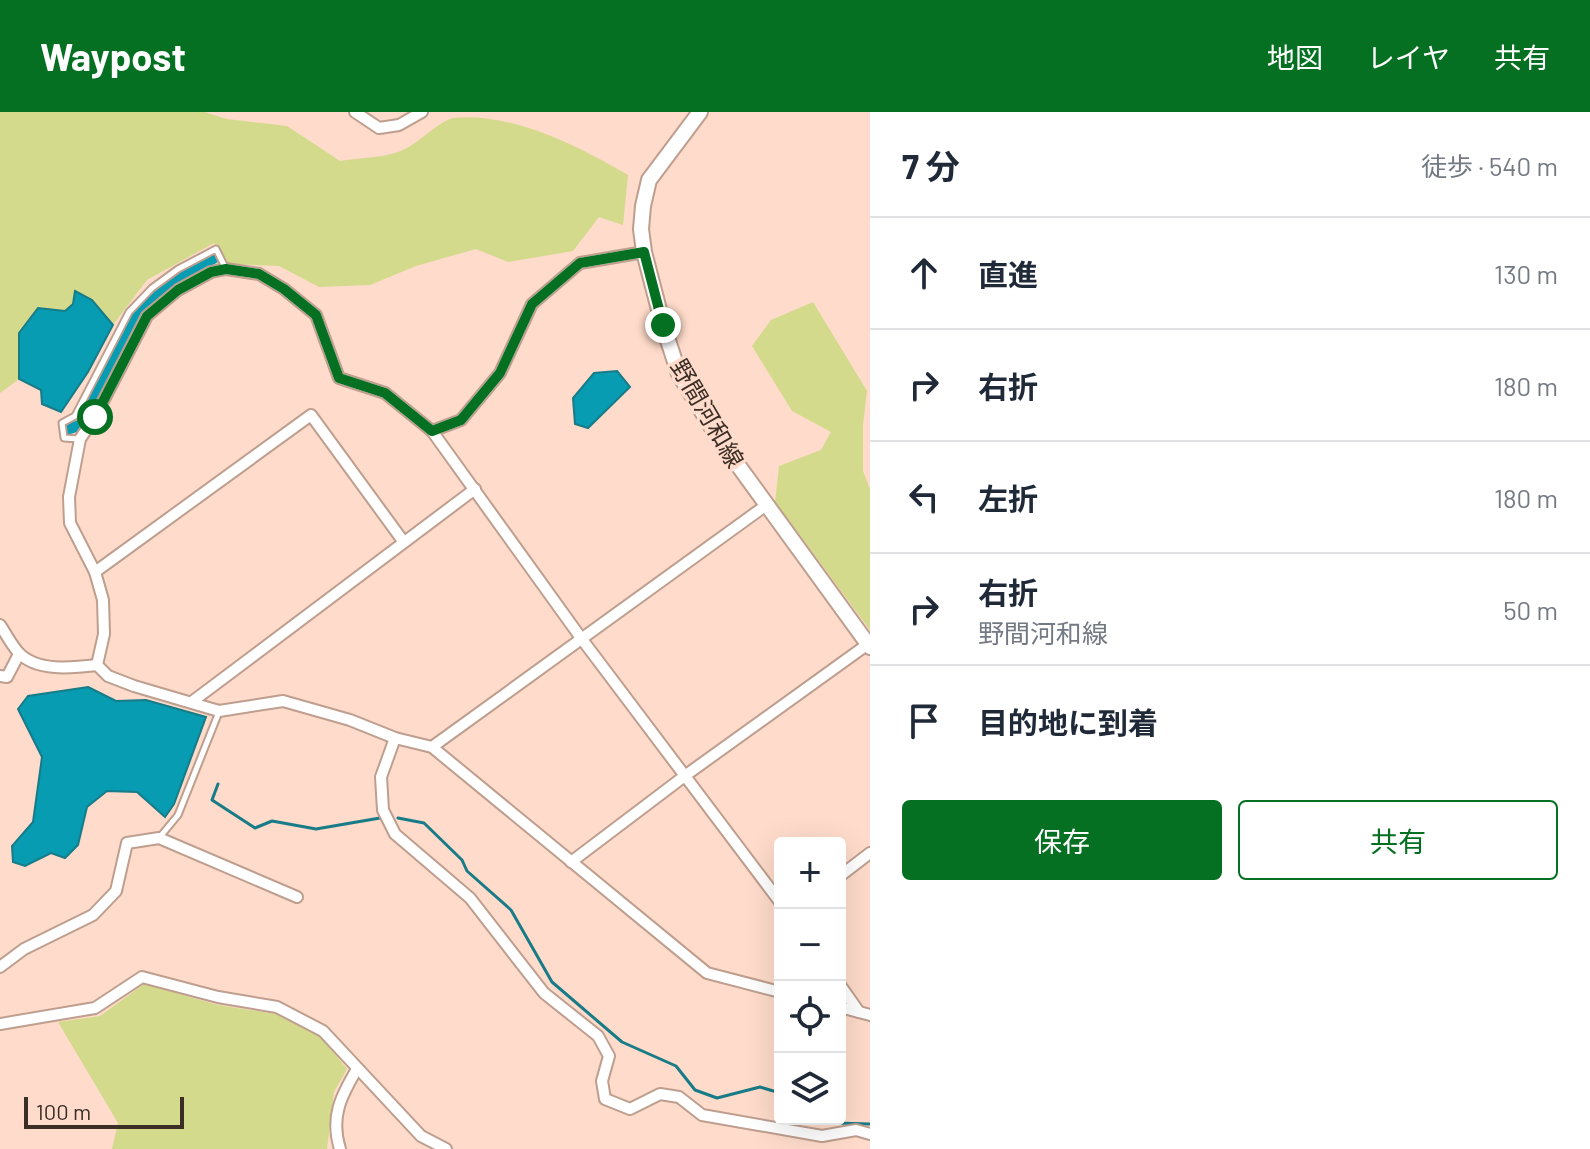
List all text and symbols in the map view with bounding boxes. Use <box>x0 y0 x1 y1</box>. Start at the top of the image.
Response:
text: Waypost <box>40 33 186 79</box>
text: 地図 <box>1267 40 1323 74</box>
text: レイヤ <box>1367 40 1450 74</box>
text: 共有 <box>1494 40 1550 74</box>
text: 7 分 <box>902 145 960 186</box>
text: 徒歩 · 540 m <box>1421 150 1558 181</box>
icon: ahead <box>902 251 946 295</box>
text: 直進 <box>978 256 1038 292</box>
text: 130 m <box>1494 258 1558 289</box>
route end <box>645 307 681 343</box>
street label: 野間河和線 <box>665 354 751 472</box>
icon: right <box>902 363 946 407</box>
text: 右折 <box>978 368 1038 404</box>
text: 180 m <box>1494 370 1558 401</box>
route start <box>77 399 113 435</box>
icon: left <box>902 475 946 519</box>
text: 左折 <box>978 480 1038 516</box>
text: 180 m <box>1494 482 1558 513</box>
text: 右折 <box>978 574 1038 610</box>
icon: right <box>902 587 946 631</box>
text: 50 m <box>1503 594 1558 625</box>
text: 野間河和線 <box>978 617 1108 648</box>
icon: arrive <box>902 699 946 743</box>
text: 目的地に到着 <box>978 704 1158 740</box>
button: 保存 <box>902 800 1222 880</box>
button: 共有 <box>1238 800 1558 880</box>
map controls <box>774 837 846 1125</box>
button: + <box>774 837 846 909</box>
button: − <box>774 909 846 981</box>
button: locate <box>774 981 846 1053</box>
button: layers <box>774 1053 846 1125</box>
scale bar <box>24 1093 184 1129</box>
text: 100 m <box>36 1098 91 1124</box>

